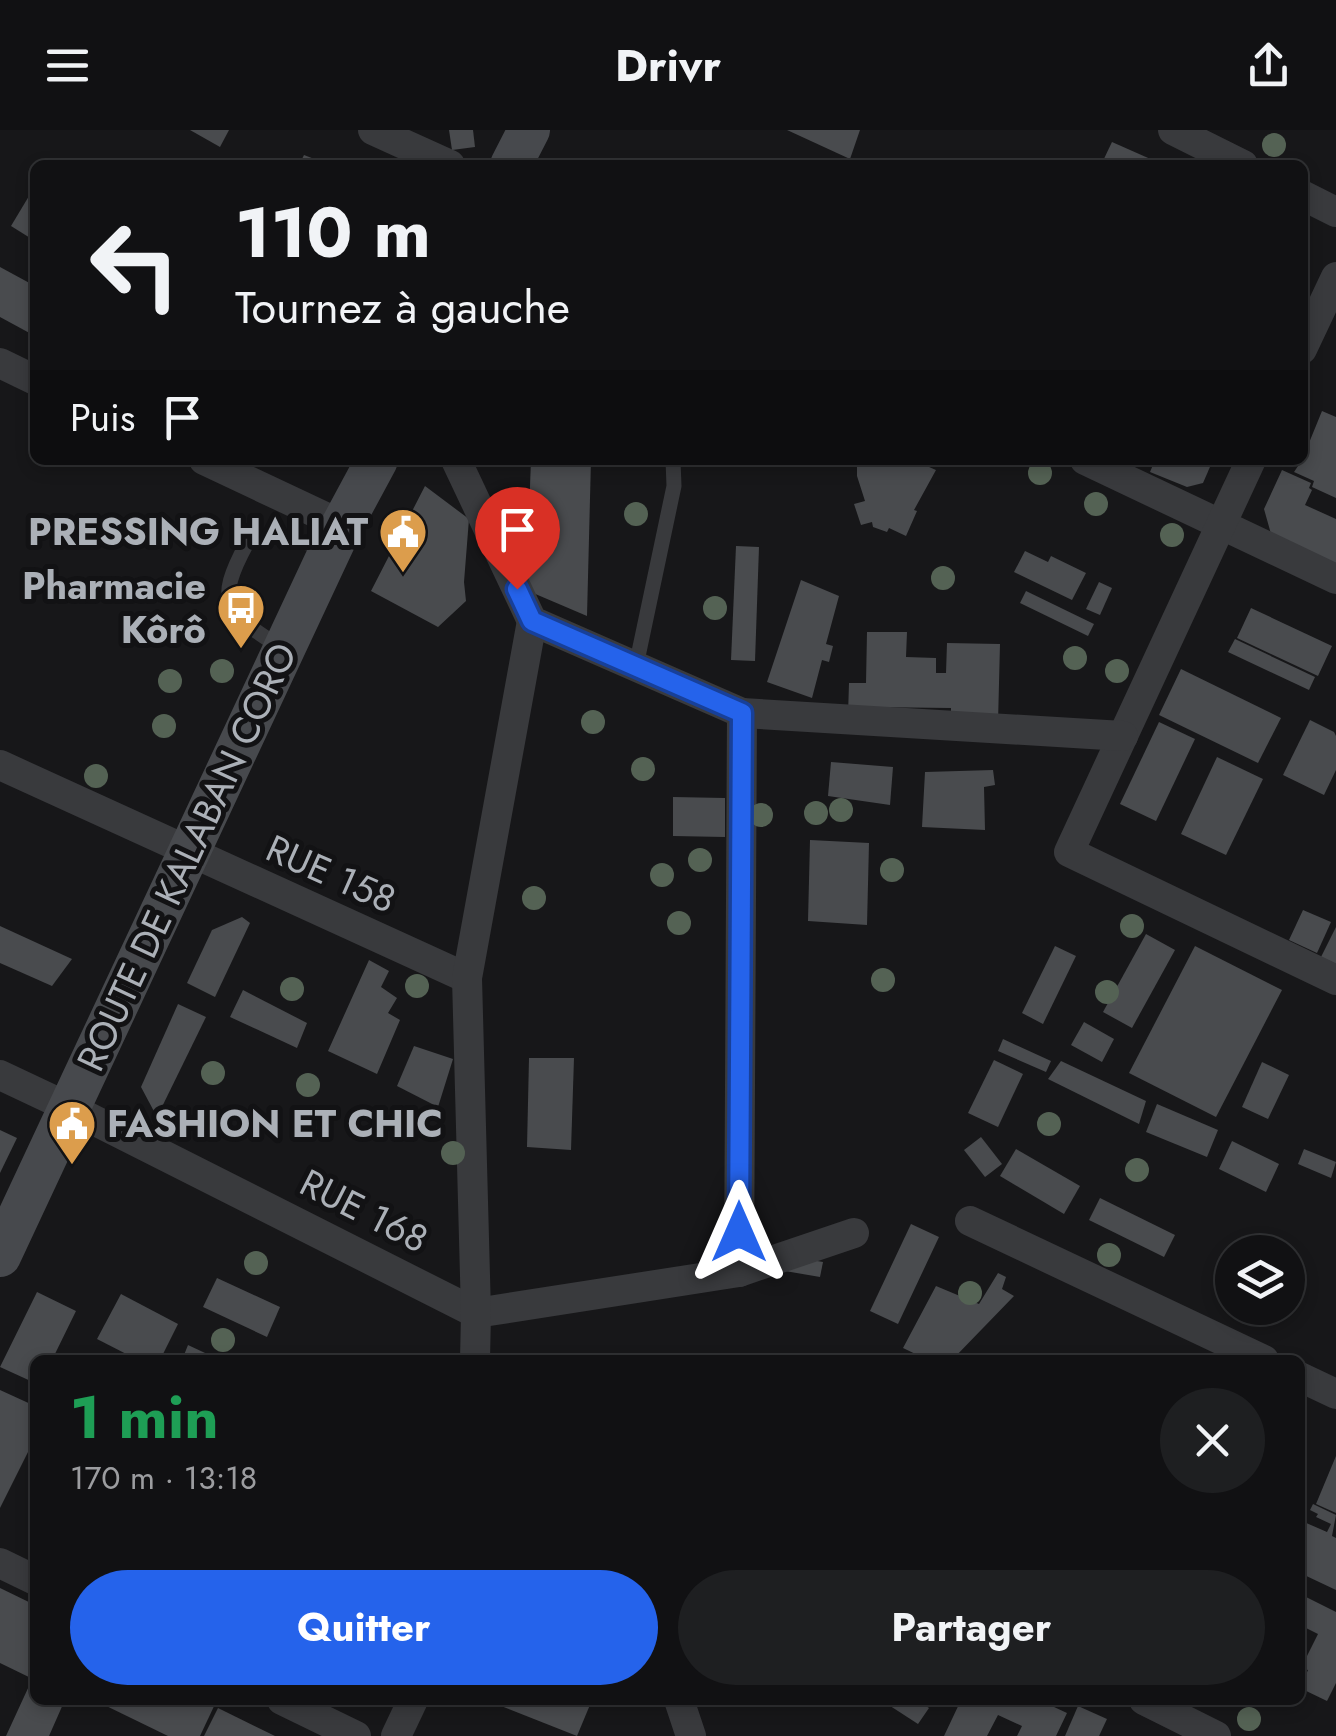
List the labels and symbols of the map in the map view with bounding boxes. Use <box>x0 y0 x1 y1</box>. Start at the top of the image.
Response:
pin <box>475 487 560 590</box>
place label: PRESSING HALIAT <box>28 504 369 559</box>
public building icon: PRESSING HALIAT <box>377 506 429 574</box>
place label: Pharmacie Kôrô <box>22 558 206 657</box>
bus stop icon: Pharmacie Kôrô <box>215 582 267 650</box>
street label: ROUTE DE KALABAN CORO <box>63 634 310 1080</box>
street label: RUE 158 <box>258 821 405 926</box>
place label: FASHION ET CHIC <box>107 1096 443 1151</box>
public building icon: FASHION ET CHIC <box>46 1098 98 1166</box>
street label: RUE 168 <box>291 1155 438 1266</box>
position arrow <box>687 1180 791 1284</box>

